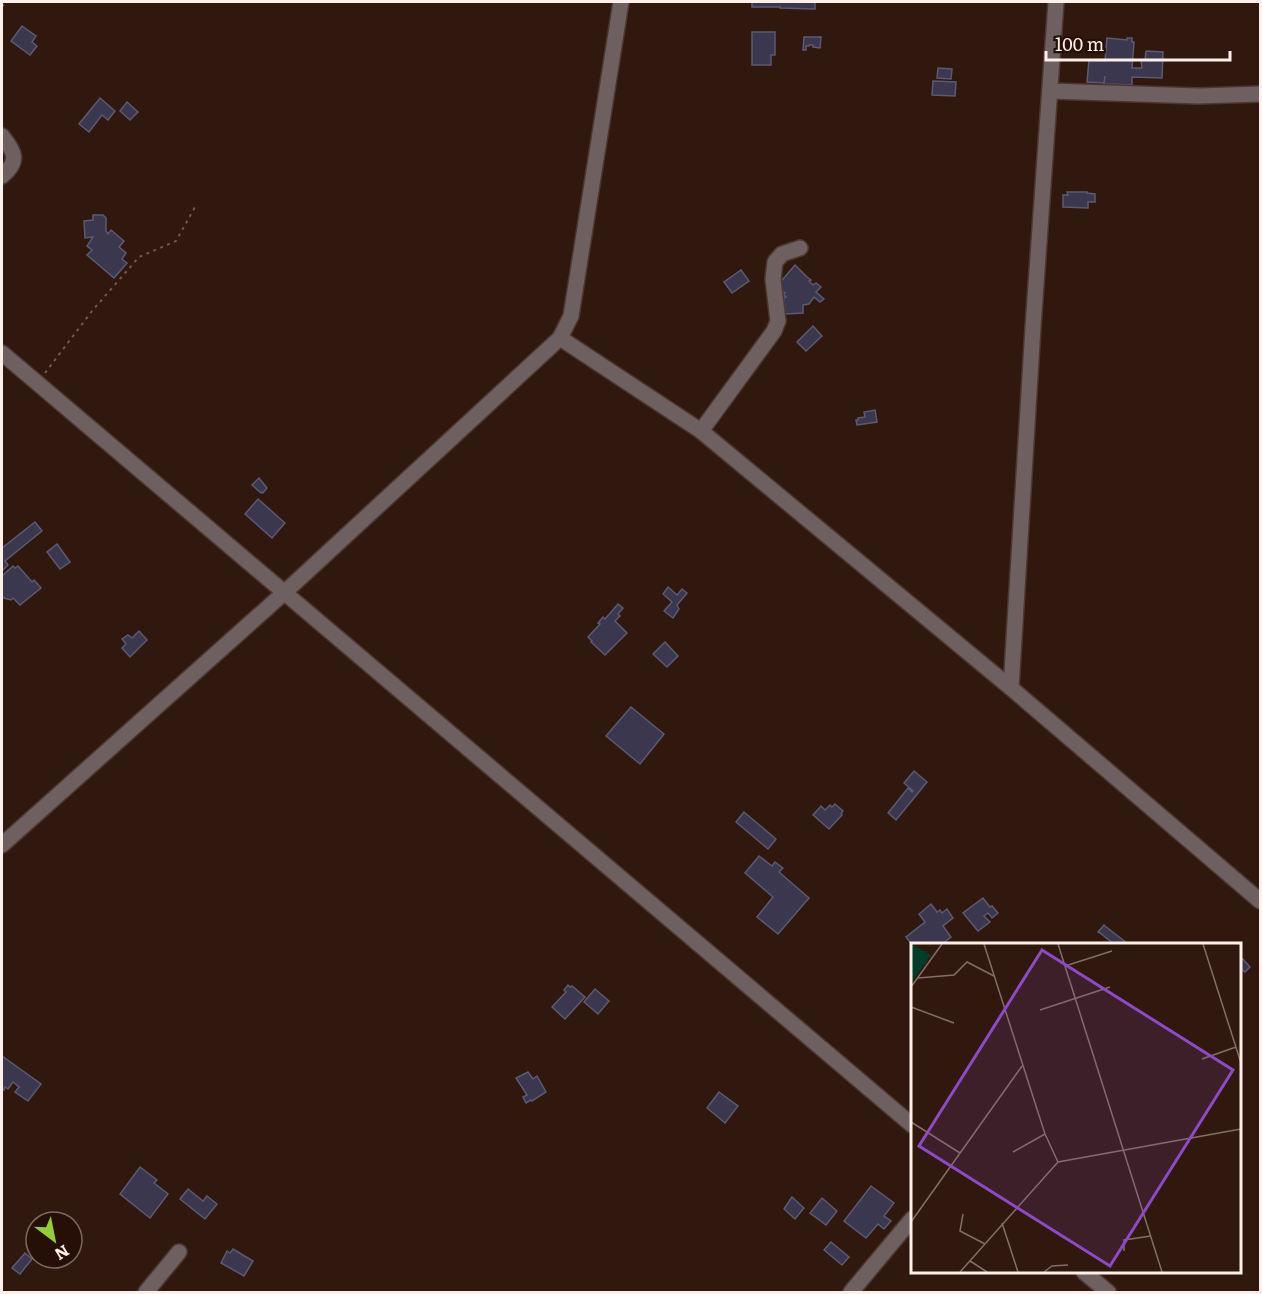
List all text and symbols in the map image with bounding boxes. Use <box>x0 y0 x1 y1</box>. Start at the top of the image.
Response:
scale bar <box>1046 24 1230 62</box>
text: 100 m <box>1055 30 1104 57</box>
inset map <box>911 943 1241 1273</box>
north arrow <box>24 1210 84 1270</box>
text: N <box>50 1240 75 1267</box>

